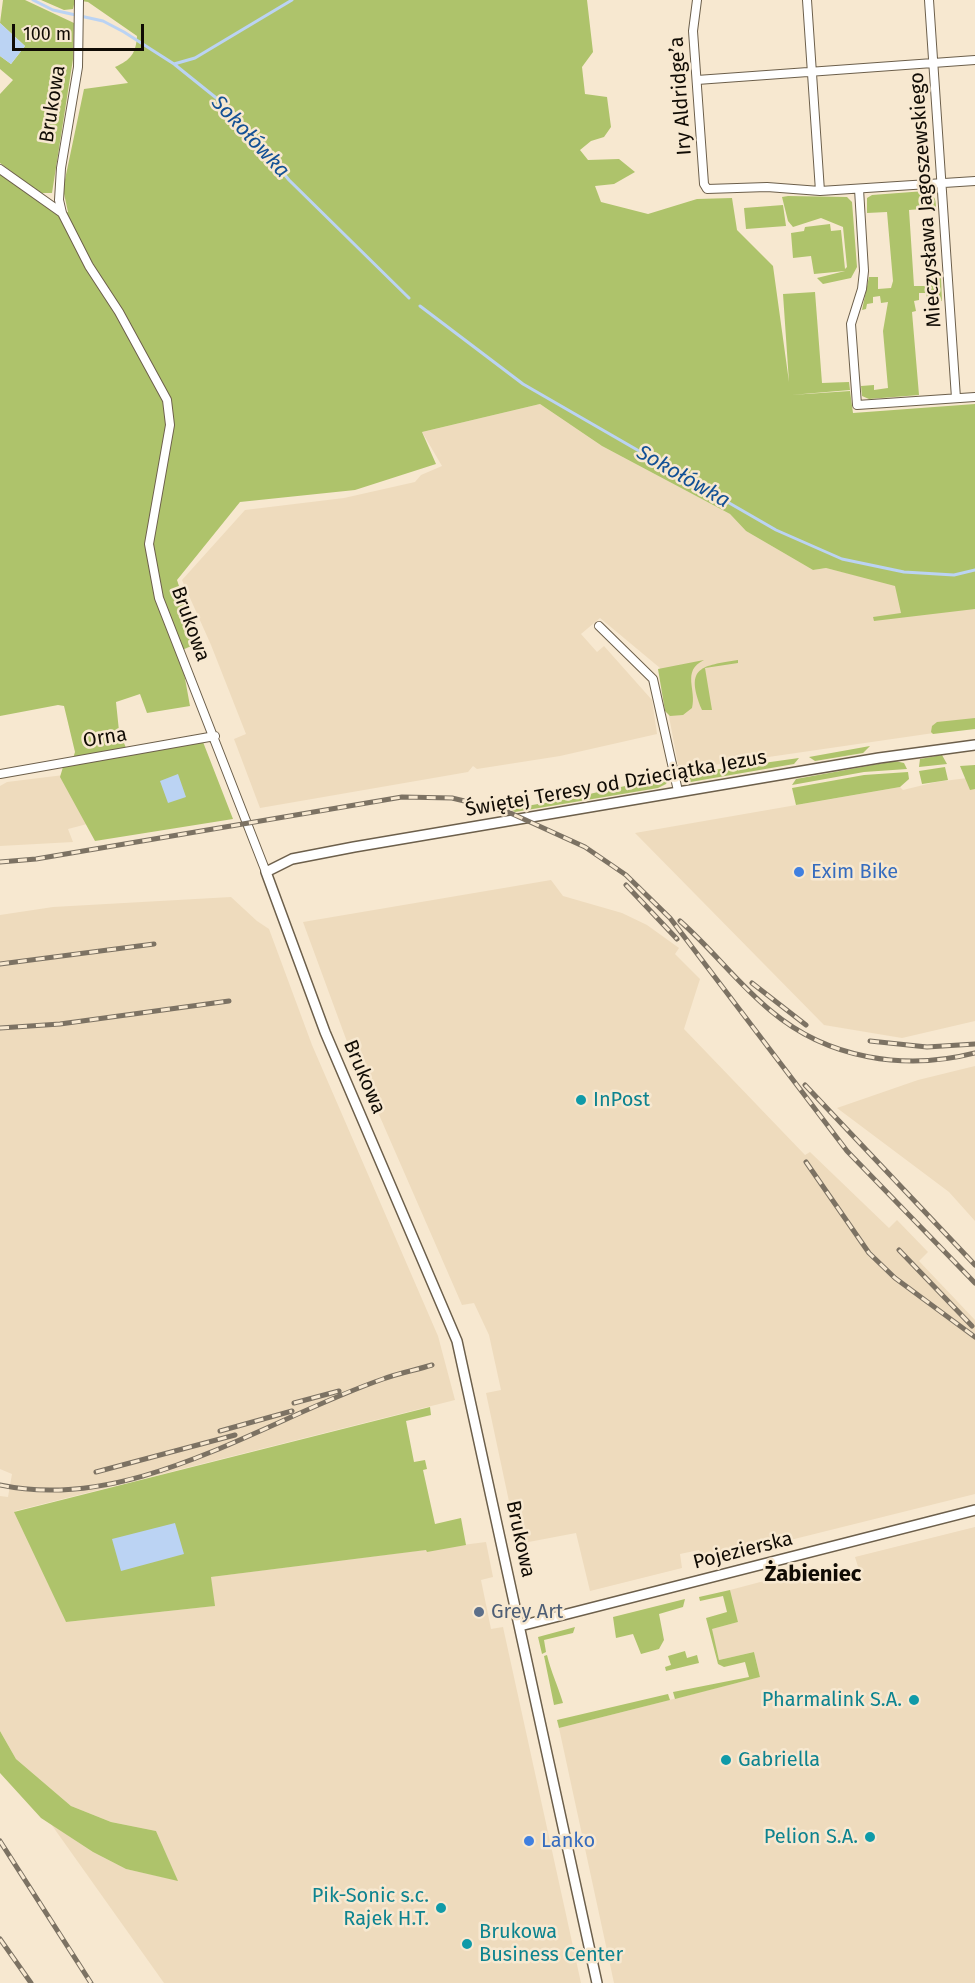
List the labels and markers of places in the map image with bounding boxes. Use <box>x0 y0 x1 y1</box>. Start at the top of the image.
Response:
place label: Exim Bike <box>811 860 898 884</box>
marker: Exim Bike <box>792 865 806 879</box>
place label: InPost <box>593 1088 650 1112</box>
marker: InPost <box>574 1093 588 1107</box>
place label: Grey Art <box>491 1600 563 1624</box>
marker: Grey Art <box>472 1605 486 1619</box>
place label: Pharmalink S.A. <box>762 1688 902 1712</box>
marker: Pharmalink S.A. <box>907 1693 921 1707</box>
place label: Gabriella <box>738 1748 820 1772</box>
marker: Gabriella <box>719 1753 733 1767</box>
place label: Pelion S.A. <box>764 1825 858 1849</box>
place label: Lanko <box>541 1829 595 1853</box>
marker: Pelion S.A. <box>863 1830 877 1844</box>
marker: Lanko <box>522 1834 536 1848</box>
place label: Pik-Sonic s.c. Rajek H.T. <box>312 1884 429 1931</box>
marker: Pik-Sonic s.c. Rajek H.T. <box>434 1901 448 1915</box>
place label: Brukowa Business Center <box>479 1920 623 1967</box>
marker: Brukowa Business Center <box>460 1937 474 1951</box>

